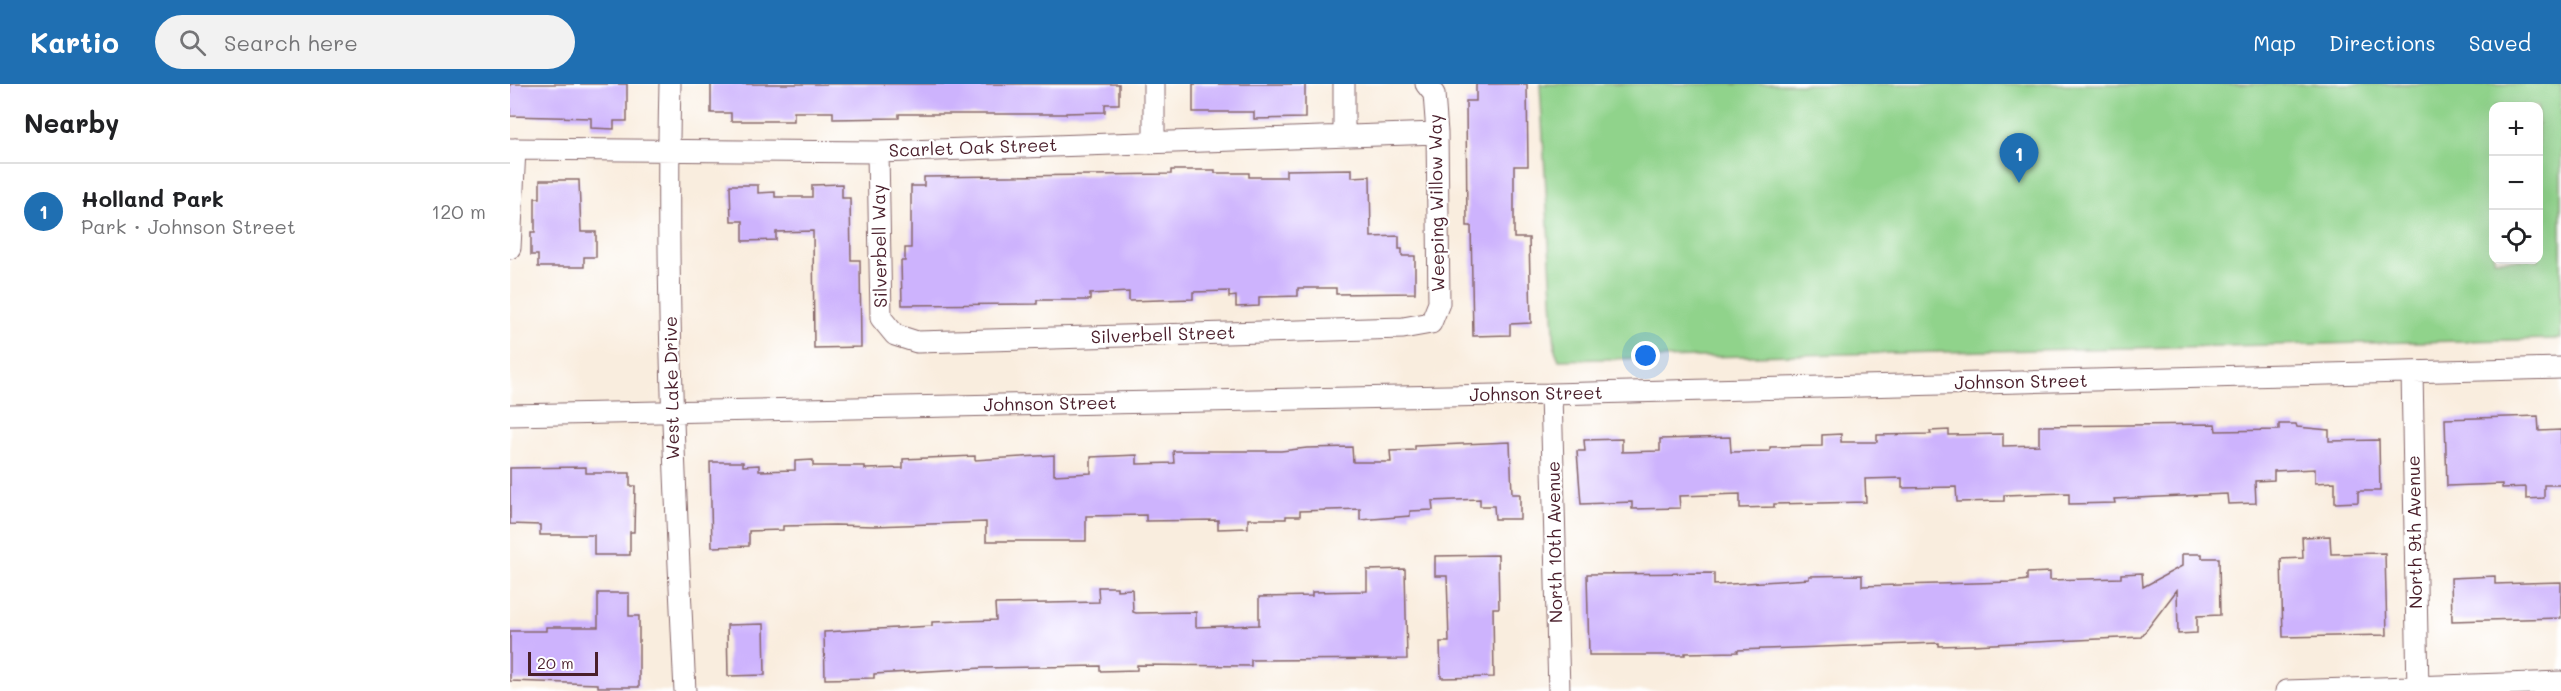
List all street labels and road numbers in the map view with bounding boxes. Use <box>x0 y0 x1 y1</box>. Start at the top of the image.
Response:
street label: Weeping Willow Way <box>1422 114 1450 292</box>
street label: Scarlet Oak Street <box>888 132 1058 162</box>
street label: Silverbell Way <box>866 184 892 308</box>
street label: West Lake Drive <box>658 316 684 460</box>
street label: Silverbell Street <box>1090 319 1236 349</box>
street label: Johnson Street <box>1954 368 2088 394</box>
street label: Johnson Street <box>1469 380 1603 406</box>
street label: Johnson Street <box>983 390 1117 416</box>
street label: North 9th Avenue <box>2401 455 2427 609</box>
street label: North 10th Avenue <box>1541 461 1567 623</box>

